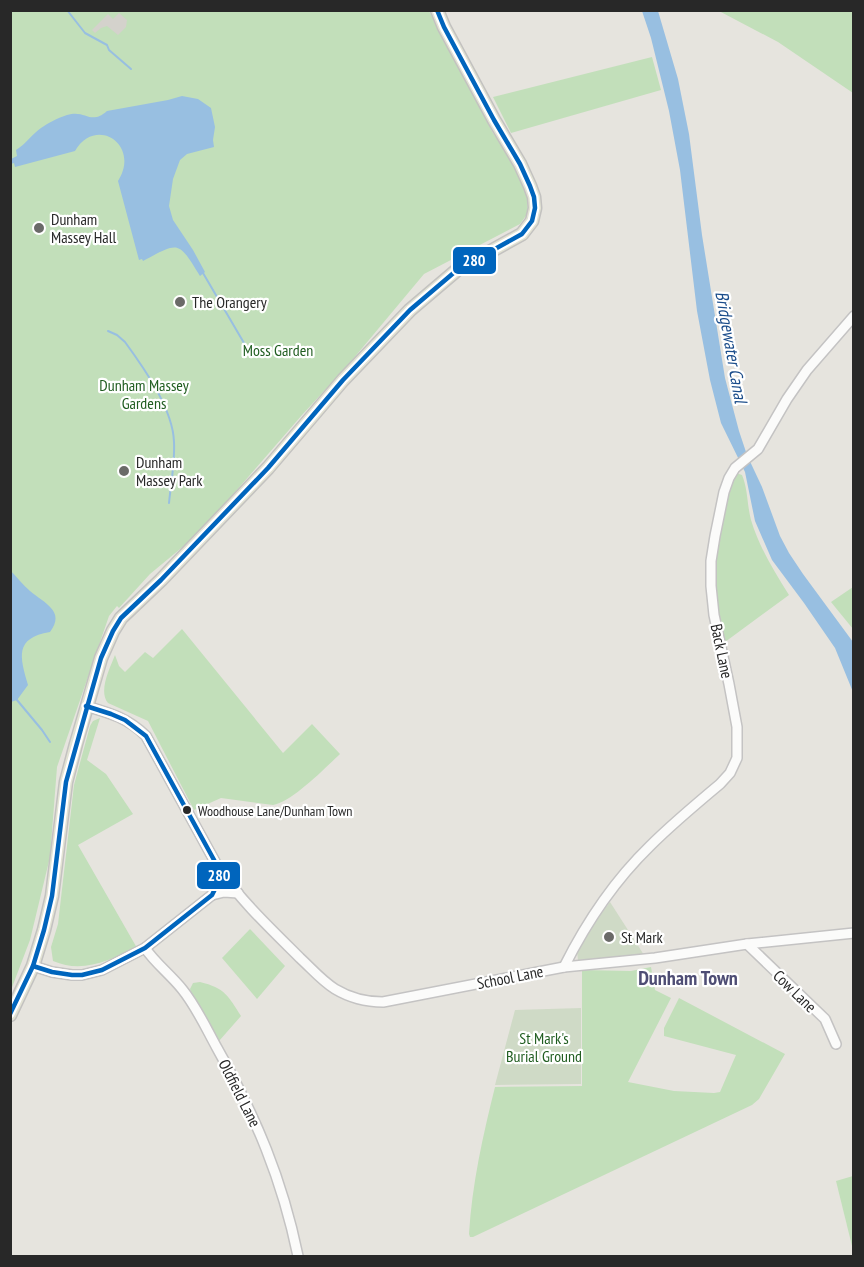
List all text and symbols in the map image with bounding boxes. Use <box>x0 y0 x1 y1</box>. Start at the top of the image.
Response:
place label: Dunham Massey Hall <box>51 209 116 247</box>
marker: Dunham Massey Hall <box>32 221 46 235</box>
line badge: 280 <box>452 246 497 275</box>
text: 280 <box>463 250 486 270</box>
water label: Bridgewater Canal <box>710 289 753 407</box>
place label: The Orangery <box>192 292 267 312</box>
marker: The Orangery <box>173 295 187 309</box>
park label: Moss Garden <box>243 340 313 360</box>
park label: Dunham Massey Gardens <box>99 375 189 413</box>
place label: Dunham Massey Park <box>136 452 203 490</box>
marker: Dunham Massey Park <box>117 464 131 478</box>
street label: Back Lane <box>706 622 738 680</box>
place label: Woodhouse Lane/Dunham Town <box>198 802 352 820</box>
marker: Woodhouse Lane/Dunham Town <box>181 804 193 816</box>
line badge: 280 <box>196 861 241 890</box>
text: 280 <box>208 865 231 885</box>
place label: St Mark <box>621 927 664 947</box>
marker: St Mark <box>602 930 616 944</box>
street label: School Lane <box>475 961 545 993</box>
district label: Dunham Town <box>638 965 738 991</box>
street label: Cow Lane <box>769 966 821 1016</box>
park label: St Mark's Burial Ground <box>506 1028 582 1066</box>
street label: Oldfield Lane <box>214 1056 266 1130</box>

